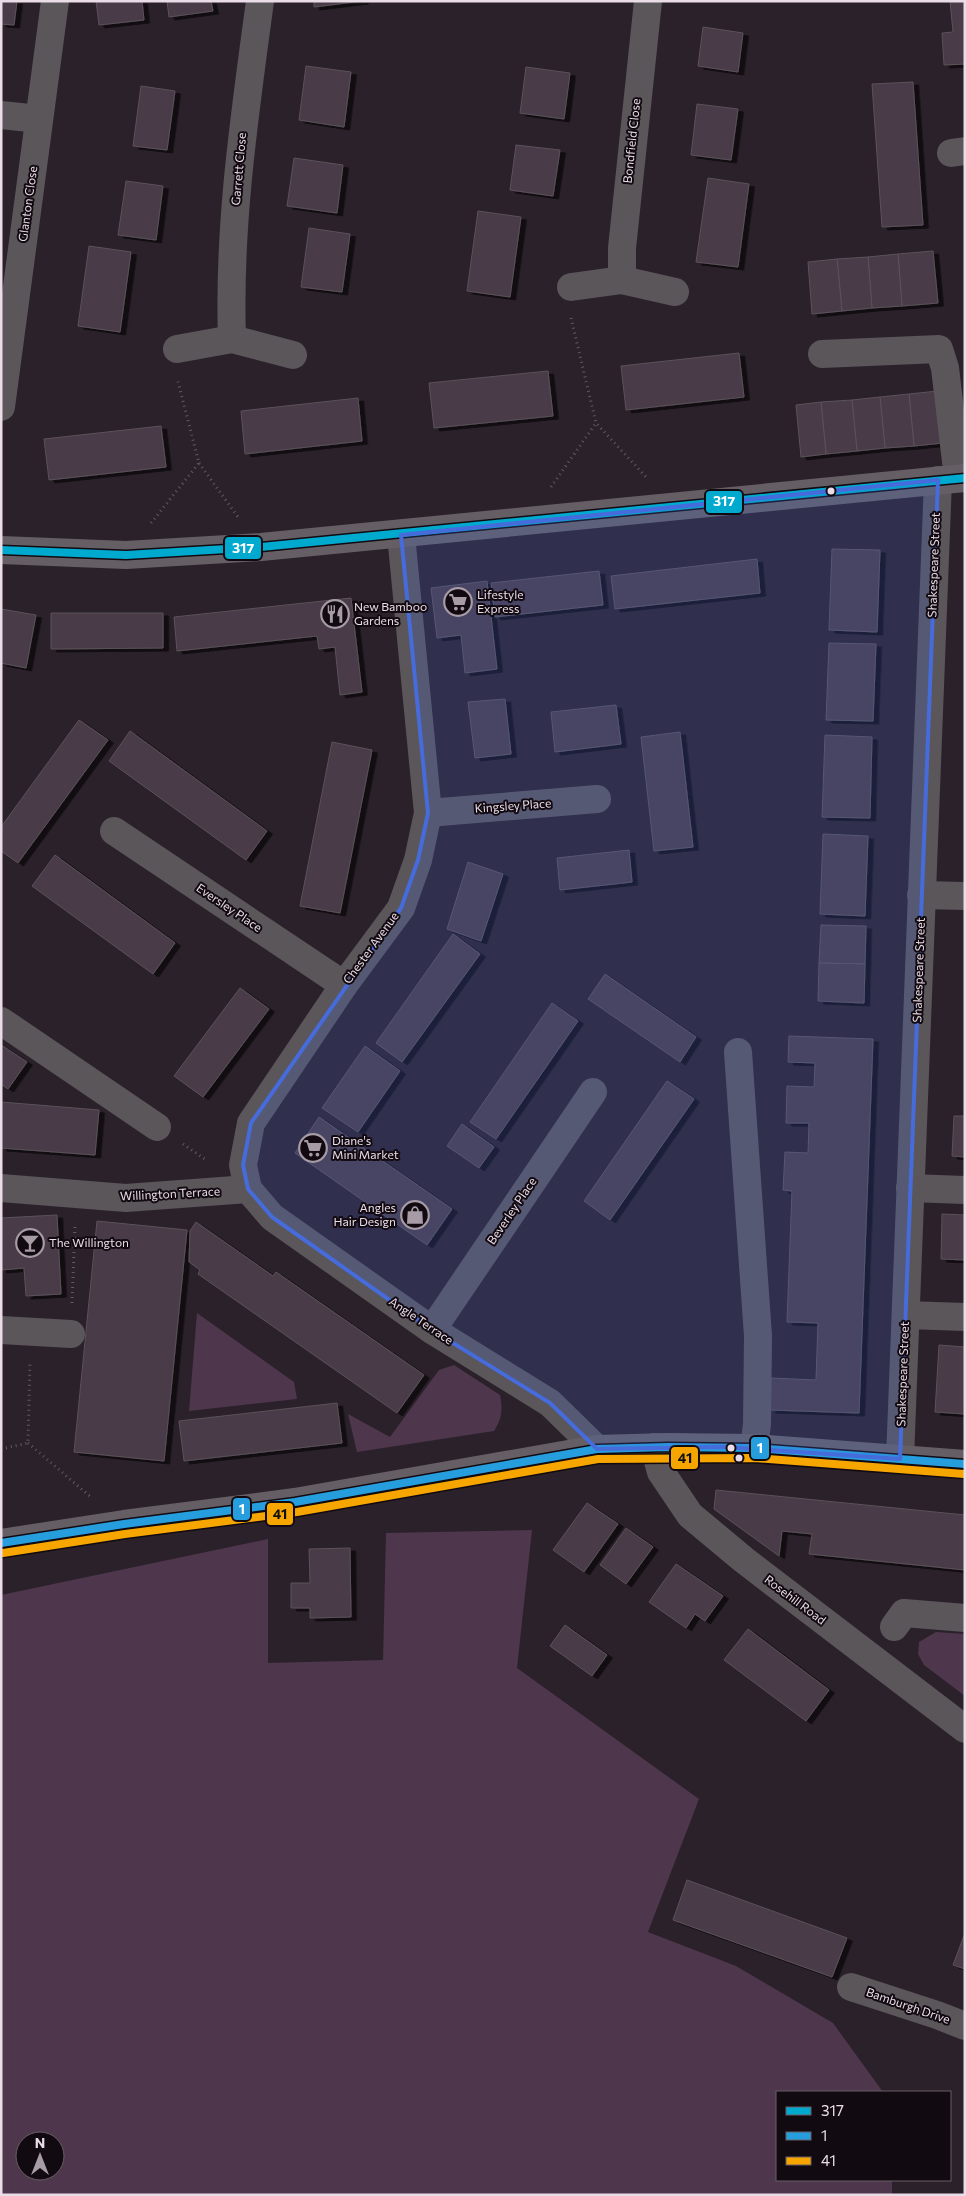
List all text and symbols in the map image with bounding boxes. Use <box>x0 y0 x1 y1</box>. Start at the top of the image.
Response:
street label: Bondfield Close <box>620 98 642 184</box>
street label: Garrett Close <box>228 132 248 206</box>
street label: Glanton Close <box>15 165 39 243</box>
unlabelled marker <box>826 486 836 496</box>
line badge: 317 <box>705 490 743 514</box>
text: 317 <box>713 492 735 509</box>
street label: Shakespeare Street <box>924 512 942 618</box>
line badge: 317 <box>224 536 262 560</box>
text: 317 <box>232 539 254 556</box>
supermarket icon: Lifestyle Express <box>443 587 473 617</box>
place label: Lifestyle Express <box>477 587 524 615</box>
restaurant icon: New Bamboo Gardens <box>320 599 350 629</box>
place label: New Bamboo Gardens <box>354 599 427 627</box>
street label: Kingsley Place <box>474 795 552 815</box>
street label: Eversley Place <box>194 880 265 934</box>
street label: Chester Avenue <box>340 909 401 986</box>
street label: Shakespeare Street <box>909 917 927 1023</box>
supermarket icon: Diane's Mini Market <box>298 1133 328 1163</box>
place label: Diane's Mini Market <box>332 1133 399 1161</box>
street label: Beverley Place <box>484 1174 539 1247</box>
street label: Willington Terrace <box>120 1183 220 1203</box>
place label: Angles Hair Design <box>333 1200 396 1228</box>
shop icon: Angles Hair Design <box>400 1200 430 1230</box>
bar icon: The Willington <box>15 1228 45 1258</box>
place label: The Willington <box>49 1235 129 1249</box>
street label: Angle Terrace <box>387 1294 456 1347</box>
street label: Shakespeare Street <box>893 1321 911 1427</box>
line badge: 1 <box>750 1436 770 1460</box>
text: 1 <box>757 1439 763 1456</box>
unlabelled marker <box>726 1443 736 1453</box>
line badge: 41 <box>670 1446 699 1470</box>
text: 41 <box>678 1449 692 1466</box>
unlabelled marker <box>734 1453 744 1463</box>
line badge: 1 <box>232 1497 251 1521</box>
text: 1 <box>239 1500 245 1517</box>
line badge: 41 <box>266 1502 294 1526</box>
text: 41 <box>273 1505 287 1522</box>
street label: Rosehill Road <box>762 1572 829 1627</box>
street label: Bamburgh Drive <box>865 1984 952 2026</box>
legend <box>776 2091 951 2181</box>
text: 317 <box>821 2101 844 2119</box>
text: 1 <box>821 2126 827 2144</box>
north arrow <box>15 2131 65 2181</box>
text: N <box>35 2134 45 2151</box>
text: 41 <box>821 2151 836 2169</box>

